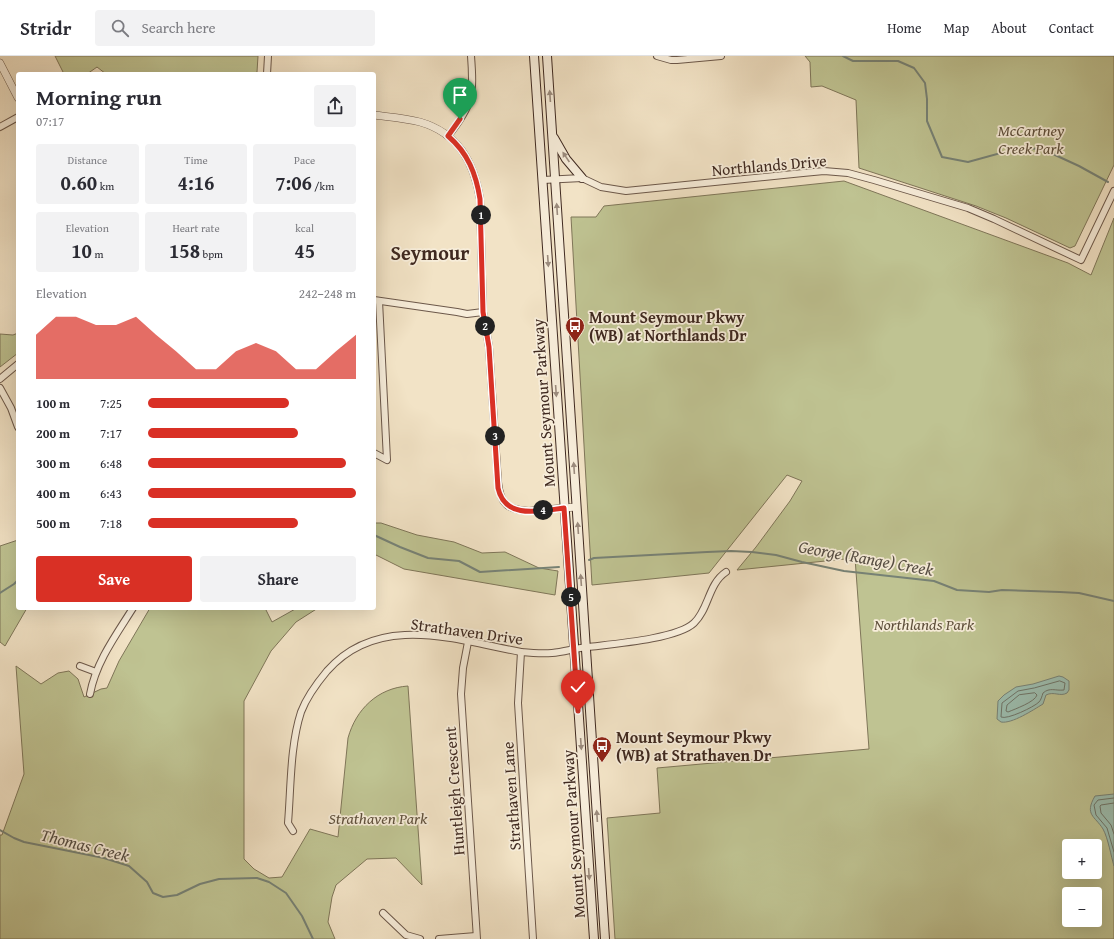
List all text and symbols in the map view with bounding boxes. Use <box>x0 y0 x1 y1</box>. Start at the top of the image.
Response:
search box <box>95 10 375 46</box>
text: Stridr <box>20 14 71 42</box>
icon: search <box>109 17 131 39</box>
text: Search here <box>141 17 215 38</box>
text: Home <box>887 18 922 38</box>
text: Map <box>944 18 969 38</box>
text: About <box>991 18 1027 38</box>
text: Contact <box>1049 18 1094 38</box>
pin <box>443 78 477 119</box>
text: Morning run <box>36 81 162 113</box>
icon: arrive <box>449 84 471 106</box>
button: share <box>314 85 356 127</box>
one-way arrow <box>546 90 553 102</box>
text: 07:17 <box>36 112 64 131</box>
park label: McCartney Creek Park <box>998 118 1065 160</box>
street label: Northlands Drive <box>711 148 827 182</box>
text: Distance <box>68 152 107 168</box>
text: Time <box>184 152 208 168</box>
text: Pace <box>294 152 315 168</box>
one-way arrow <box>562 152 570 163</box>
text: 0.60 <box>60 168 97 197</box>
text: 4:16 <box>178 168 214 197</box>
text: 7:06 <box>275 168 312 197</box>
text: km <box>97 178 114 194</box>
text: /km <box>312 178 334 194</box>
one-way arrow <box>554 203 561 215</box>
pin: 1 <box>471 205 491 225</box>
text: 1 <box>478 207 484 223</box>
text: Elevation <box>66 220 109 236</box>
text: Heart rate <box>172 220 220 236</box>
text: kcal <box>295 220 314 236</box>
text: 10 <box>71 236 92 265</box>
text: 158 <box>169 236 200 265</box>
text: 45 <box>294 236 315 265</box>
district label: Seymour <box>390 238 470 267</box>
text: m <box>92 246 103 262</box>
text: bpm <box>200 246 223 262</box>
one-way arrow <box>545 255 551 268</box>
text: Elevation <box>36 284 87 303</box>
text: 242–248 m <box>299 284 356 303</box>
place label: Mount Seymour Pkwy (WB) at Northlands Dr <box>589 305 747 347</box>
bus stop icon: Mount Seymour Pkwy (WB) at Northlands Dr <box>564 315 586 343</box>
pin: 2 <box>475 316 495 336</box>
text: 2 <box>482 318 488 334</box>
street label: Mount Seymour Parkway <box>525 318 561 488</box>
one-way arrow <box>553 384 560 397</box>
text: 100 m <box>36 394 70 413</box>
text: 7:25 <box>100 394 122 413</box>
text: 200 m <box>36 424 70 443</box>
text: 7:17 <box>100 424 122 443</box>
pin: 3 <box>485 426 505 446</box>
text: 3 <box>492 428 498 444</box>
text: 300 m <box>36 454 70 473</box>
text: 6:48 <box>100 454 122 473</box>
one-way arrow <box>570 462 577 474</box>
text: 400 m <box>36 484 70 503</box>
text: 6:43 <box>100 484 122 503</box>
pin: 4 <box>533 500 553 520</box>
text: 4 <box>540 502 546 518</box>
text: 500 m <box>36 514 70 533</box>
text: 7:18 <box>100 514 122 533</box>
one-way arrow <box>574 522 581 534</box>
water label: George (Range) Creek <box>797 533 936 582</box>
button: Save <box>36 556 192 602</box>
button: Share <box>200 556 356 602</box>
one-way arrow <box>578 574 585 586</box>
pin: 5 <box>561 587 581 607</box>
text: 5 <box>568 589 574 605</box>
street label: Strathaven Drive <box>409 611 525 651</box>
park label: Northlands Park <box>873 612 975 636</box>
pin <box>561 670 595 711</box>
icon: check <box>567 676 589 698</box>
street label: Huntleigh Crescent <box>438 725 470 856</box>
place label: Mount Seymour Pkwy (WB) at Strathaven Dr <box>616 725 772 767</box>
bus stop icon: Mount Seymour Pkwy (WB) at Strathaven Dr <box>591 735 613 763</box>
one-way arrow <box>577 738 584 750</box>
street label: Strathaven Lane <box>495 741 527 851</box>
street label: Mount Seymour Parkway <box>555 749 591 919</box>
park label: Strathaven Park <box>329 806 428 830</box>
one-way arrow <box>593 810 600 822</box>
water label: Thomas Creek <box>38 821 132 868</box>
map controls <box>1062 839 1102 927</box>
button: + <box>1062 839 1102 879</box>
one-way arrow <box>586 868 593 880</box>
button: − <box>1062 887 1102 927</box>

